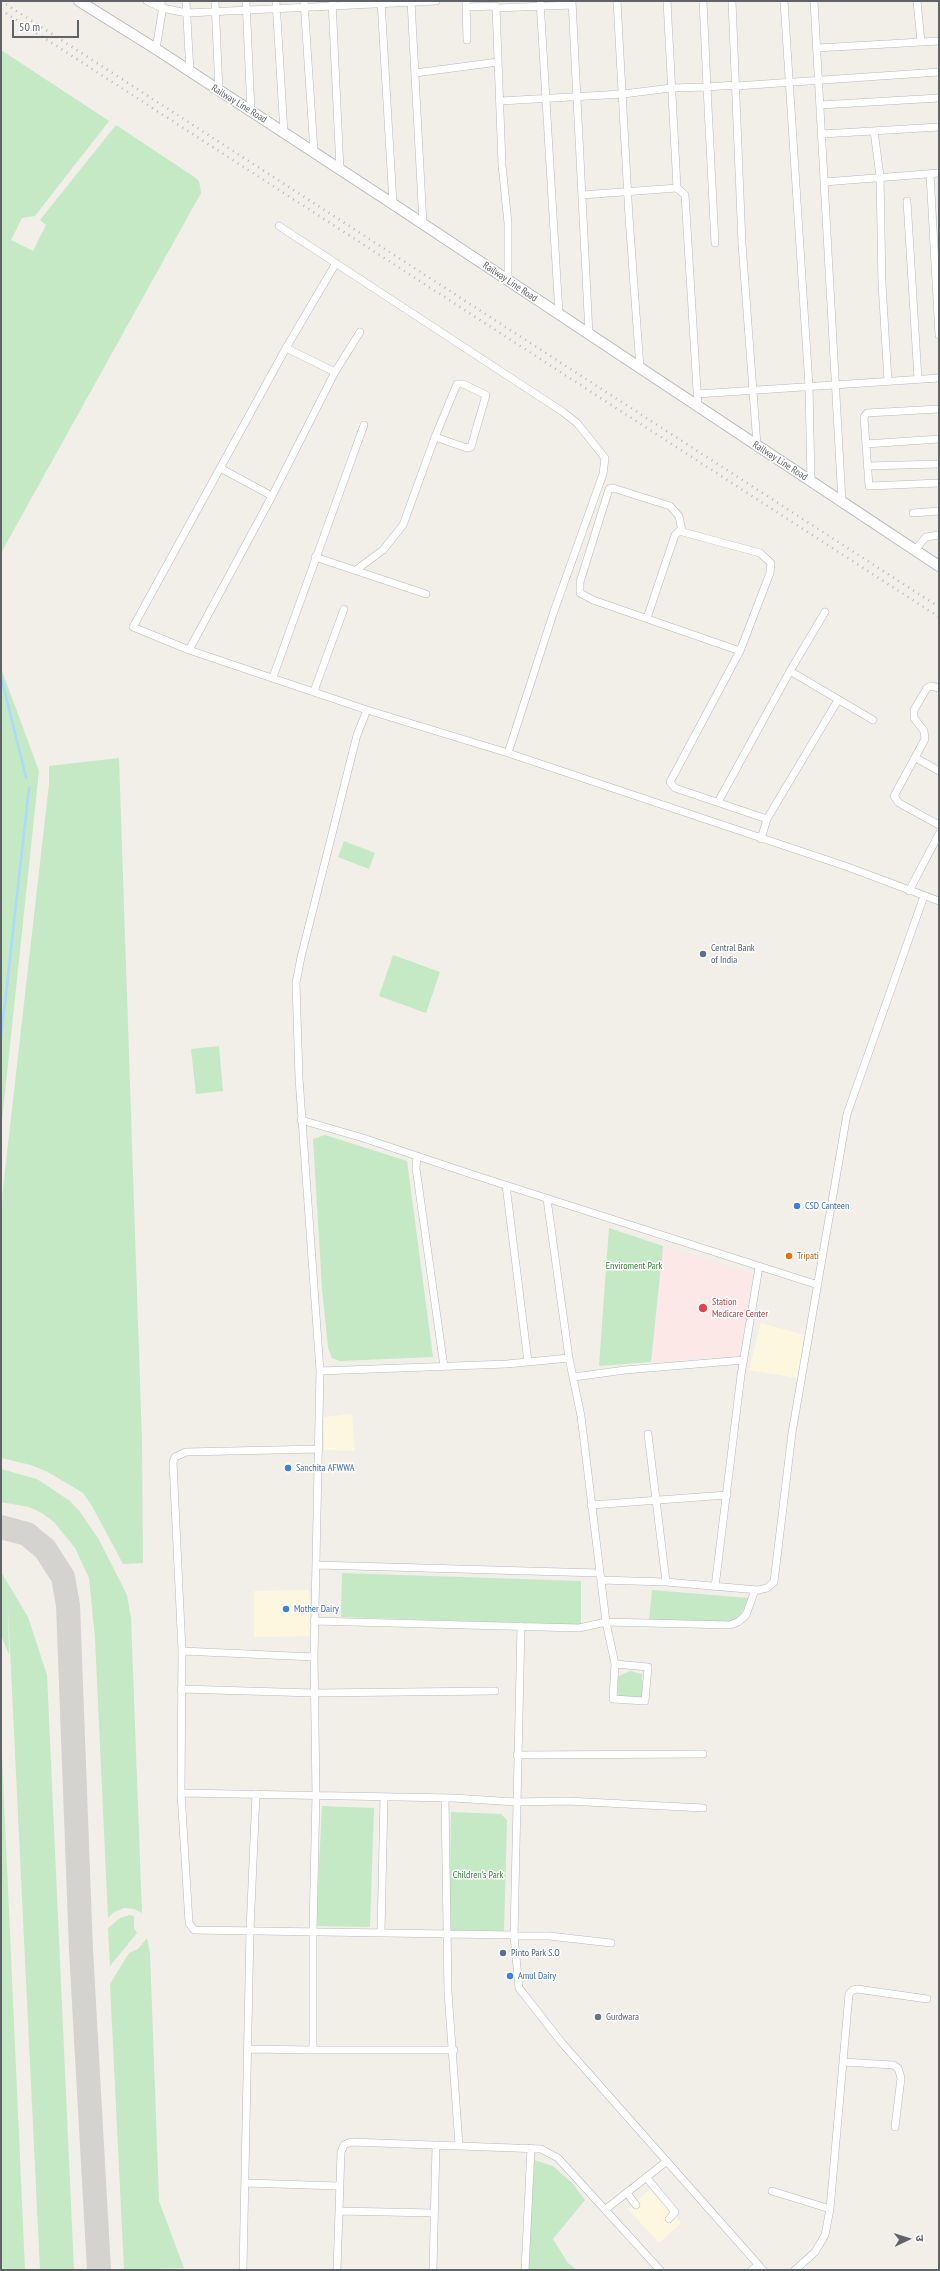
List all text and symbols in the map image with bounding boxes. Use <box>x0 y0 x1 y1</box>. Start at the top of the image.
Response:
scale bar <box>14 12 81 38</box>
text: 50 m <box>19 19 40 34</box>
street label: Railway Line Road <box>209 82 269 126</box>
street label: Railway Line Road <box>480 259 540 305</box>
street label: Railway Line Road <box>750 439 810 483</box>
place label: Central Bank of India <box>711 942 755 966</box>
marker: Central Bank of India <box>698 949 708 959</box>
place label: CSD Canteen <box>805 1200 849 1212</box>
marker: CSD Canteen <box>792 1201 802 1211</box>
place label: Tripati <box>797 1250 819 1262</box>
marker: Tripati <box>784 1251 794 1261</box>
park label: Enviroment Park <box>606 1260 662 1272</box>
place label: Station Medicare Center <box>712 1296 768 1320</box>
marker: Station Medicare Center <box>697 1302 709 1314</box>
place label: Sanchita AFWWA <box>296 1462 354 1474</box>
marker: Sanchita AFWWA <box>283 1463 293 1473</box>
place label: Mother Dairy <box>294 1603 339 1615</box>
marker: Mother Dairy <box>281 1604 291 1614</box>
park label: Children's Park <box>453 1869 503 1881</box>
place label: Pinto Park S.O <box>511 1947 560 1959</box>
marker: Pinto Park S.O <box>498 1948 508 1958</box>
place label: Amul Dairy <box>518 1970 556 1982</box>
marker: Amul Dairy <box>505 1971 515 1981</box>
place label: Gurdwara <box>606 2011 639 2023</box>
marker: Gurdwara <box>593 2012 603 2022</box>
north arrow <box>888 2219 928 2259</box>
text: उ <box>913 2234 927 2242</box>

